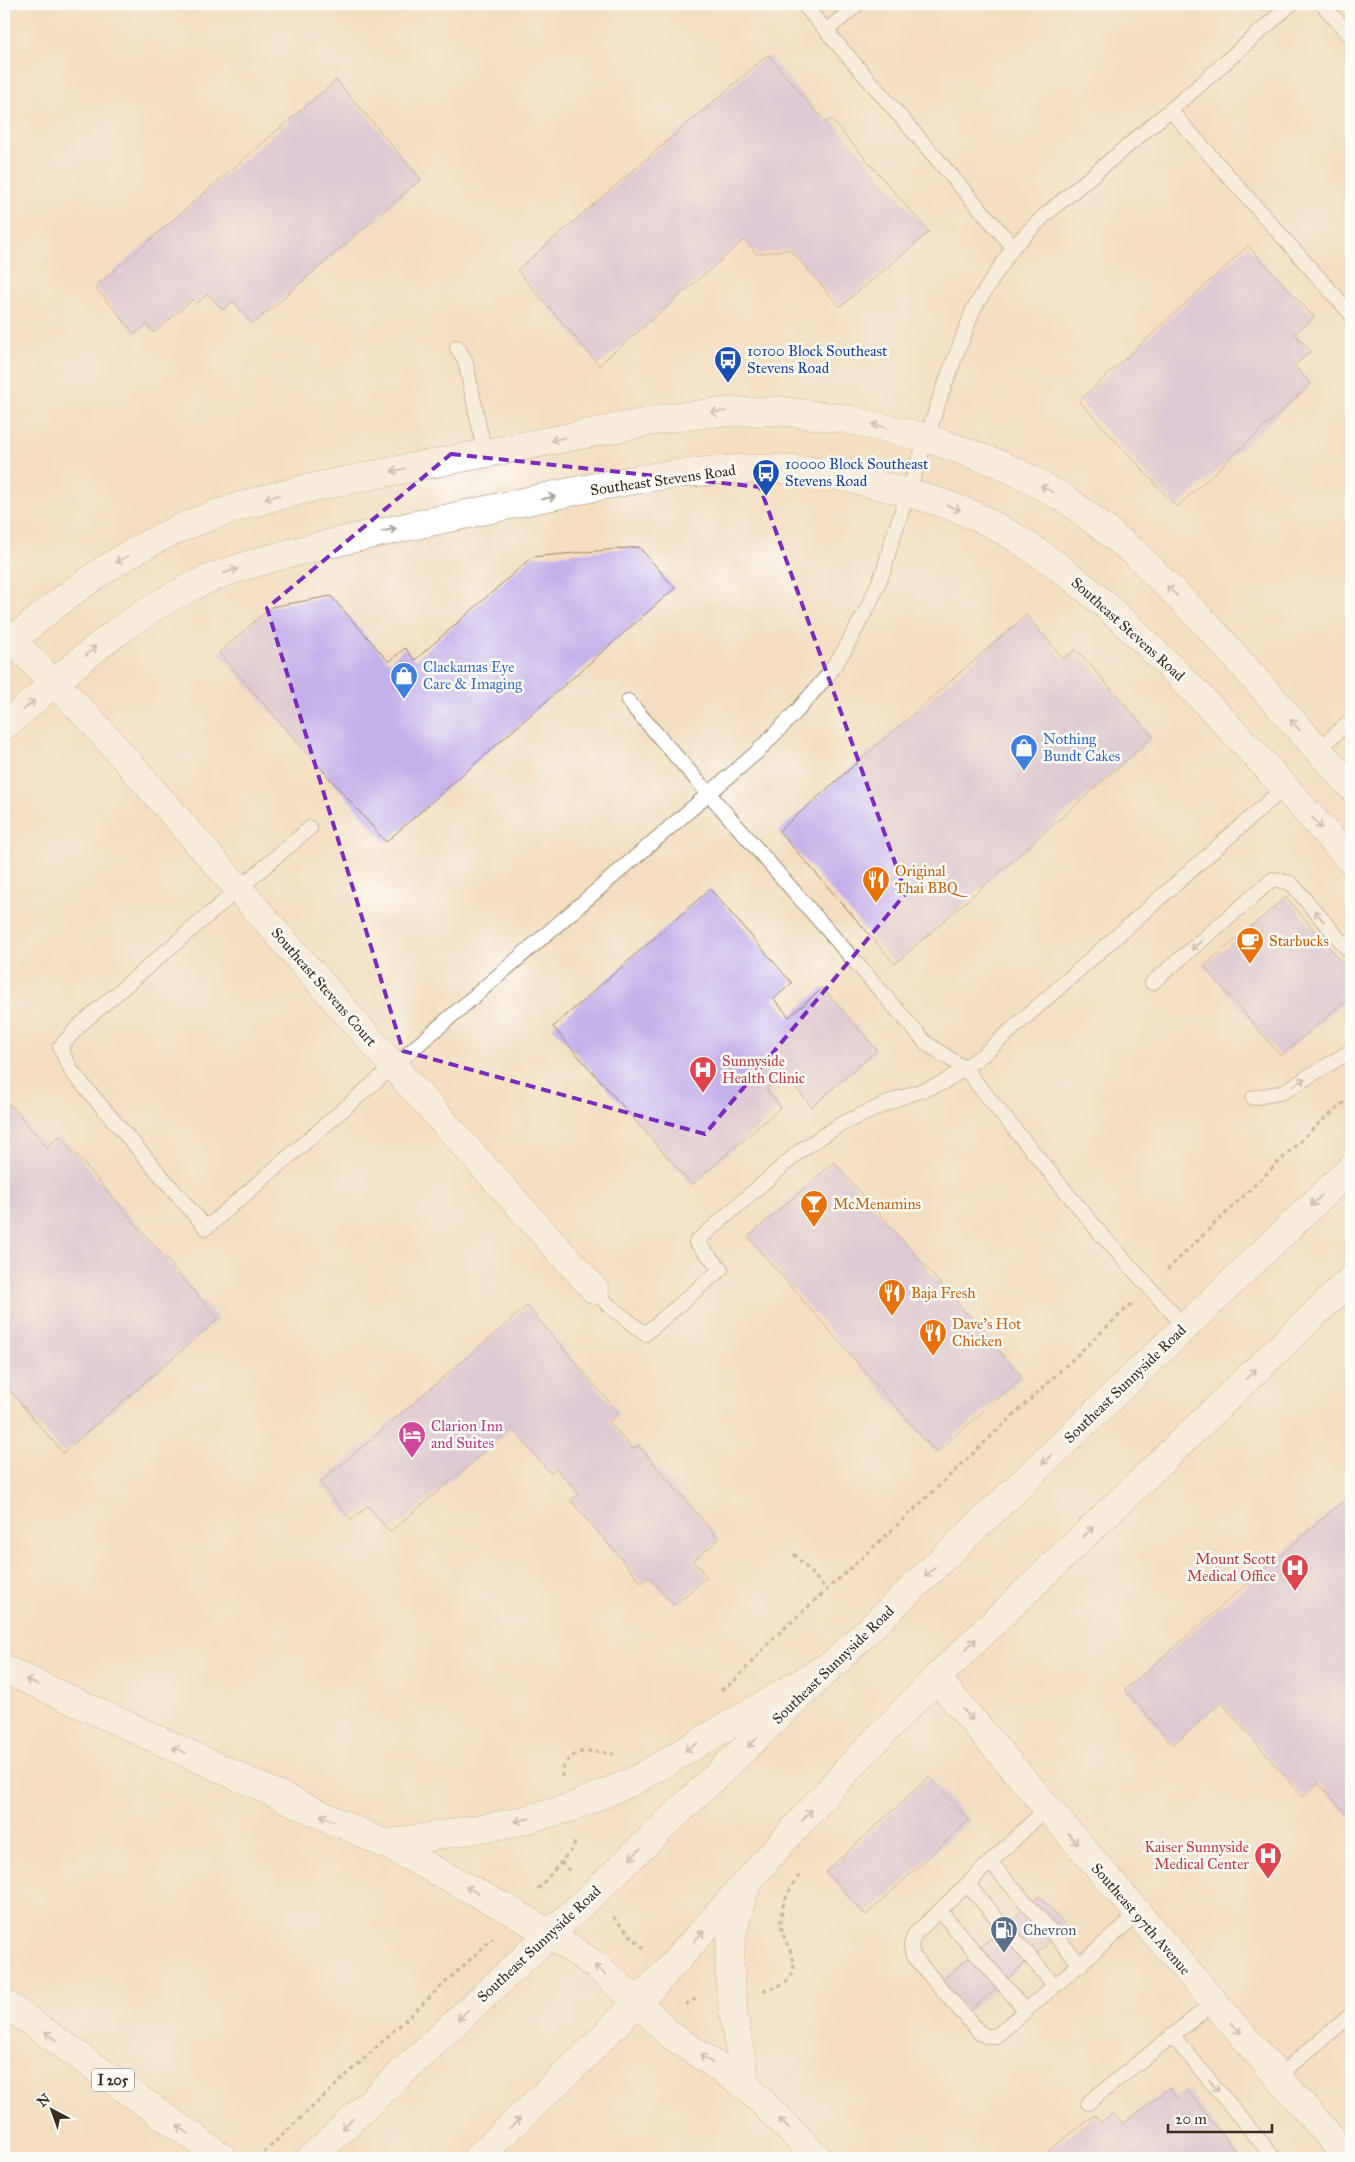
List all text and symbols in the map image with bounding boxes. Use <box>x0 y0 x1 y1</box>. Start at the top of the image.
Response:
place label: 10100 Block Southeast Stevens Road <box>747 342 888 377</box>
bus stop icon: 10100 Block Southeast Stevens Road <box>713 345 743 384</box>
one-way arrow <box>710 408 726 417</box>
one-way arrow <box>872 421 888 430</box>
one-way arrow <box>550 435 566 445</box>
place label: 10000 Block Southeast Stevens Road <box>785 455 929 490</box>
bus stop icon: 10000 Block Southeast Stevens Road <box>751 458 781 497</box>
street label: Southeast Stevens Road <box>589 461 737 499</box>
one-way arrow <box>391 466 407 476</box>
one-way arrow <box>1040 483 1054 493</box>
one-way arrow <box>264 493 280 502</box>
one-way arrow <box>539 493 555 502</box>
one-way arrow <box>946 504 961 514</box>
one-way arrow <box>380 525 396 535</box>
one-way arrow <box>115 554 130 564</box>
one-way arrow <box>223 566 239 575</box>
street label: Southeast Stevens Road <box>1067 573 1189 685</box>
one-way arrow <box>1166 584 1178 597</box>
one-way arrow <box>85 646 98 657</box>
place label: Clackamas Eye Care & Imaging <box>423 658 523 693</box>
shop icon: Clackamas Eye Care & Imaging <box>389 661 419 700</box>
one-way arrow <box>22 699 35 710</box>
one-way arrow <box>1290 719 1301 732</box>
place label: Nothing Bundt Cakes <box>1043 730 1120 765</box>
shop icon: Nothing Bundt Cakes <box>1009 733 1039 772</box>
one-way arrow <box>1312 817 1323 830</box>
place label: Original Thai BBQ <box>895 862 968 897</box>
restaurant icon: Original Thai BBQ <box>861 865 891 904</box>
one-way arrow <box>1314 910 1325 923</box>
street label: Southeast Stevens Court <box>268 924 381 1051</box>
cafe icon: Starbucks <box>1235 926 1265 965</box>
place label: Starbucks <box>1269 932 1329 950</box>
one-way arrow <box>1191 939 1204 950</box>
place label: Sunnyside Health Clinic <box>722 1052 805 1087</box>
hospital icon: Sunnyside Health Clinic <box>688 1055 718 1094</box>
one-way arrow <box>1291 1077 1305 1087</box>
bar icon: McMenamins <box>799 1189 829 1228</box>
place label: McMenamins <box>833 1195 921 1213</box>
one-way arrow <box>1310 1195 1322 1207</box>
restaurant icon: Baja Fresh <box>877 1278 907 1317</box>
place label: Baja Fresh <box>911 1284 976 1302</box>
place label: Dave's Hot Chicken <box>952 1315 1022 1350</box>
restaurant icon: Dave's Hot Chicken <box>918 1318 948 1357</box>
street label: Southeast Sunnyside Road <box>1060 1321 1190 1447</box>
one-way arrow <box>1245 1368 1257 1380</box>
place label: Clarion Inn and Suites <box>431 1417 503 1452</box>
hotel icon: Clarion Inn and Suites <box>397 1420 427 1459</box>
one-way arrow <box>1041 1453 1053 1465</box>
one-way arrow <box>1081 1526 1093 1538</box>
place label: Mount Scott Medical Office <box>1187 1550 1277 1585</box>
hospital icon: Mount Scott Medical Office <box>1280 1553 1310 1592</box>
one-way arrow <box>924 1566 936 1578</box>
street label: Southeast Sunnyside Road <box>768 1602 898 1728</box>
one-way arrow <box>964 1638 977 1650</box>
one-way arrow <box>25 1677 40 1686</box>
one-way arrow <box>962 1708 973 1721</box>
one-way arrow <box>746 1736 759 1748</box>
one-way arrow <box>684 1742 699 1752</box>
one-way arrow <box>172 1745 187 1754</box>
one-way arrow <box>801 1809 813 1822</box>
one-way arrow <box>320 1812 335 1822</box>
one-way arrow <box>514 1816 530 1826</box>
one-way arrow <box>1067 1832 1079 1845</box>
place label: Kaiser Sunnyside Medical Center <box>1144 1838 1249 1873</box>
hospital icon: Kaiser Sunnyside Medical Center <box>1253 1841 1283 1880</box>
one-way arrow <box>629 1848 641 1860</box>
street label: Southeast 97th Avenue <box>1087 1859 1195 1979</box>
street label: Southeast Sunnyside Road <box>473 1882 605 2006</box>
one-way arrow <box>465 1885 480 1895</box>
fuel station icon: Chevron <box>989 1915 1019 1954</box>
place label: Chevron <box>1023 1921 1076 1939</box>
one-way arrow <box>693 1930 705 1943</box>
one-way arrow <box>594 1964 607 1975</box>
one-way arrow <box>457 2009 470 2021</box>
one-way arrow <box>1230 2022 1242 2035</box>
one-way arrow <box>44 2031 58 2041</box>
one-way arrow <box>699 2054 713 2064</box>
road number: I 205 <box>92 2068 134 2092</box>
one-way arrow <box>1209 2080 1220 2093</box>
north arrow <box>28 2084 78 2134</box>
text: N <box>34 2090 54 2111</box>
scale bar <box>1168 2102 1271 2134</box>
text: 20 m <box>1175 2110 1207 2128</box>
one-way arrow <box>509 2117 521 2129</box>
one-way arrow <box>340 2118 353 2130</box>
one-way arrow <box>778 2118 790 2130</box>
one-way arrow <box>176 2125 190 2135</box>

